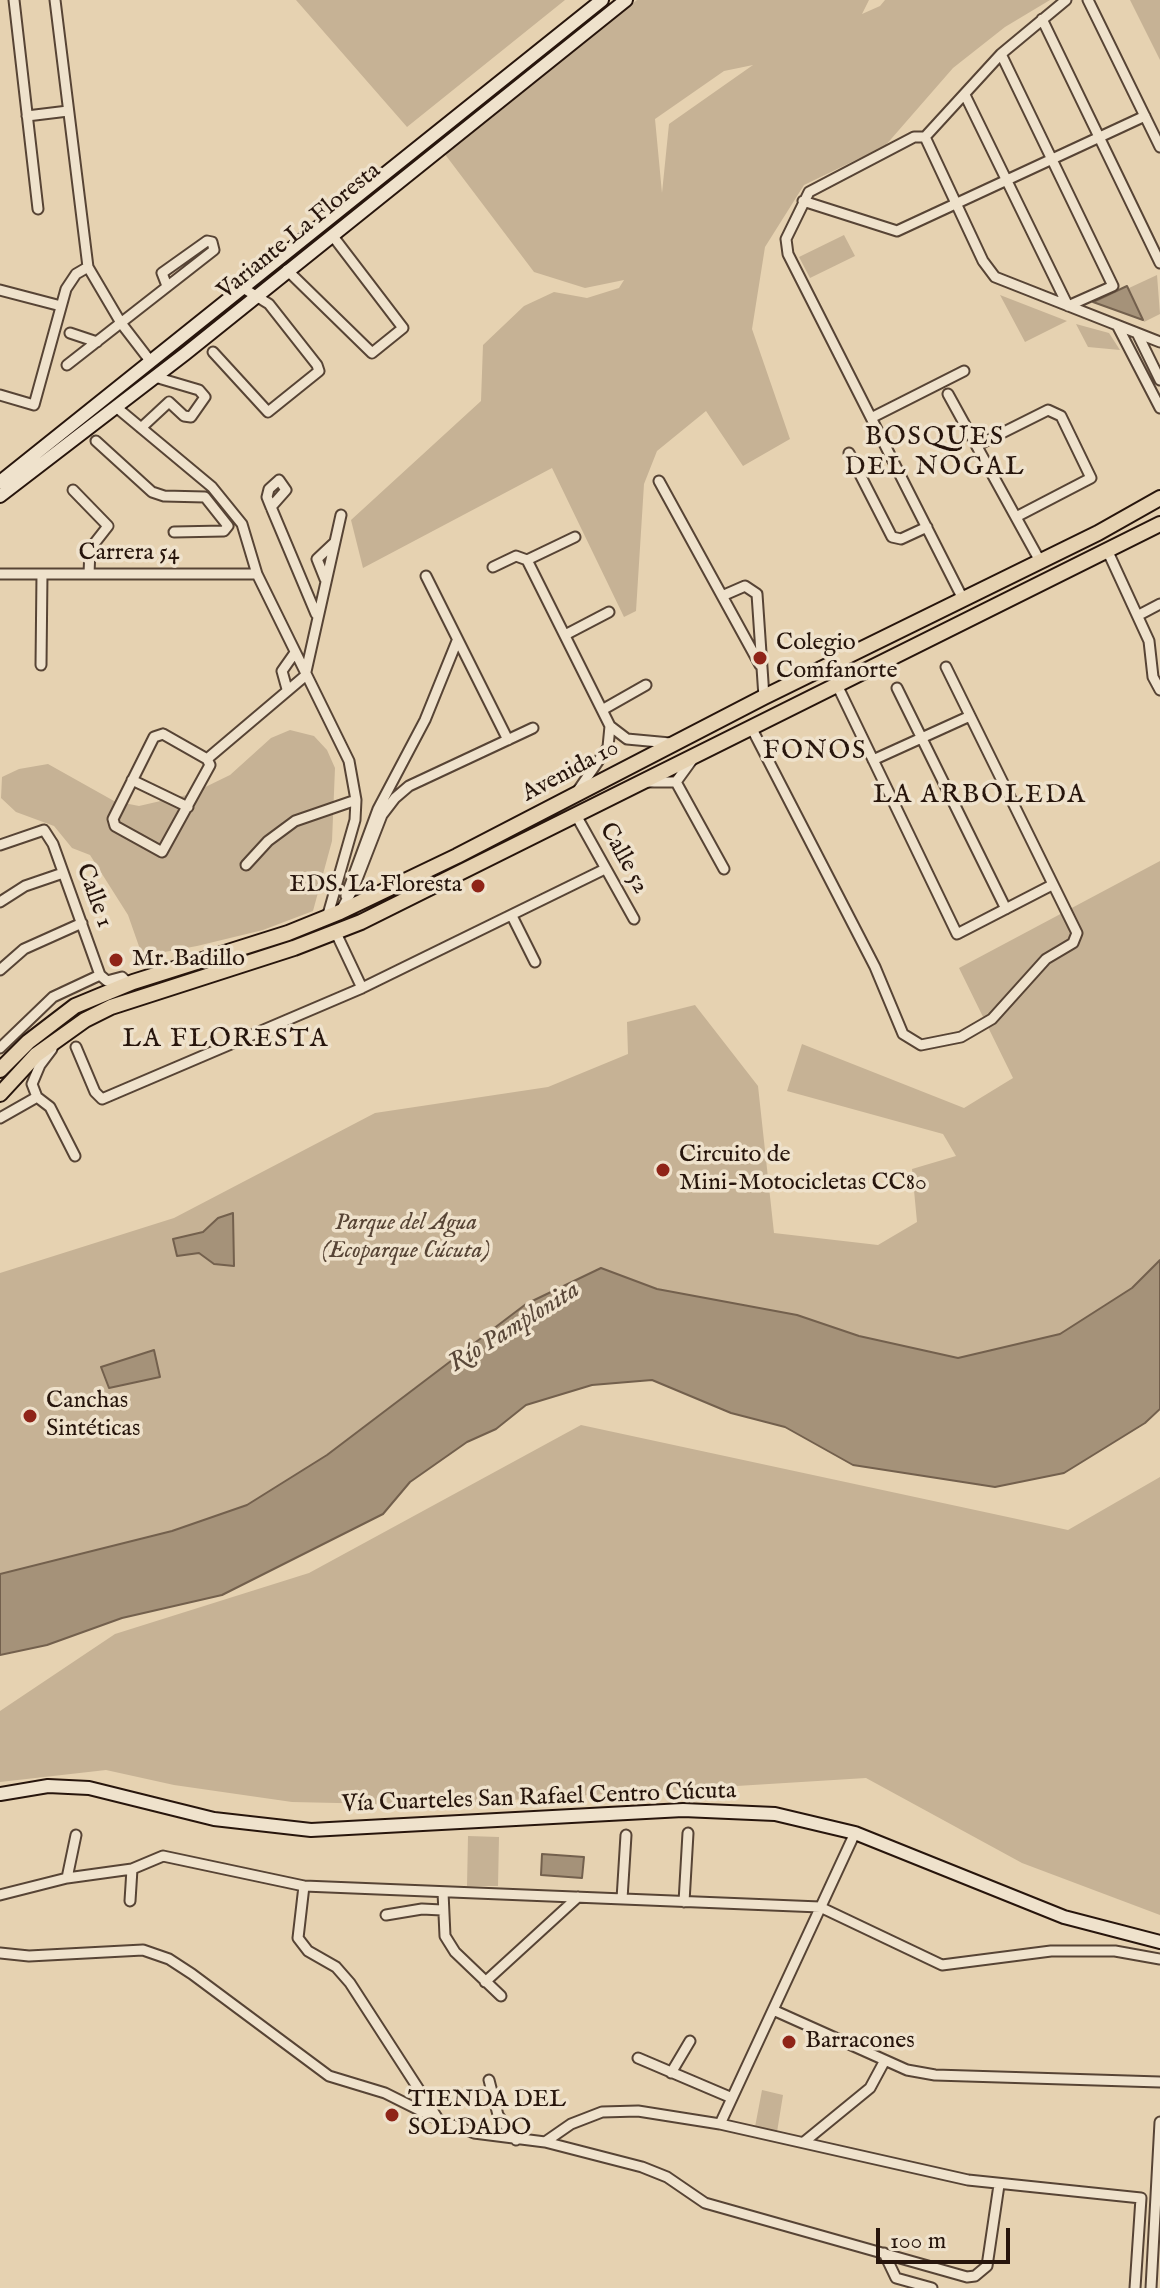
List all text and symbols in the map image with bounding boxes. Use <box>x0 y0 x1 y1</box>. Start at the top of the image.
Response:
street label: Variante La Floresta <box>213 157 387 307</box>
district label: BOSQUES DEL NOGAL <box>844 423 1026 484</box>
street label: Carrera 54 <box>79 540 179 568</box>
place label: Colegio Comfanorte <box>776 630 897 686</box>
marker: Colegio Comfanorte <box>751 649 769 667</box>
street label: Avenida 10 <box>518 735 624 809</box>
district label: FONOS <box>763 737 867 769</box>
district label: LA ARBOLEDA <box>873 781 1087 813</box>
street label: Calle 52 <box>592 818 654 900</box>
street label: Calle 1 <box>68 860 118 932</box>
place label: EDS. La Floresta <box>289 872 462 900</box>
marker: EDS. La Floresta <box>469 877 487 895</box>
place label: Mr. Badillo <box>132 946 245 974</box>
marker: Mr. Badillo <box>107 951 125 969</box>
district label: LA FLORESTA <box>123 1025 329 1057</box>
place label: Circuito de Mini-Motocicletas CC80 <box>679 1142 927 1198</box>
marker: Circuito de Mini-Motocicletas CC80 <box>654 1161 672 1179</box>
park label: Parque del Agua (Ecoparque Cúcuta) <box>322 1210 490 1266</box>
water label: Río Pamplonita <box>444 1275 586 1381</box>
place label: Canchas Sintéticas <box>46 1388 140 1444</box>
marker: Canchas Sintéticas <box>21 1407 39 1425</box>
street label: Vía Cuarteles San Rafael Centro Cúcuta <box>341 1778 737 1820</box>
place label: Barracones <box>805 2028 915 2056</box>
marker: Barracones <box>780 2033 798 2051</box>
place label: TIENDA DEL SOLDADO <box>408 2087 566 2143</box>
marker: TIENDA DEL SOLDADO <box>383 2106 401 2124</box>
scale bar <box>880 2212 1014 2262</box>
text: 100 m <box>890 2226 946 2257</box>

